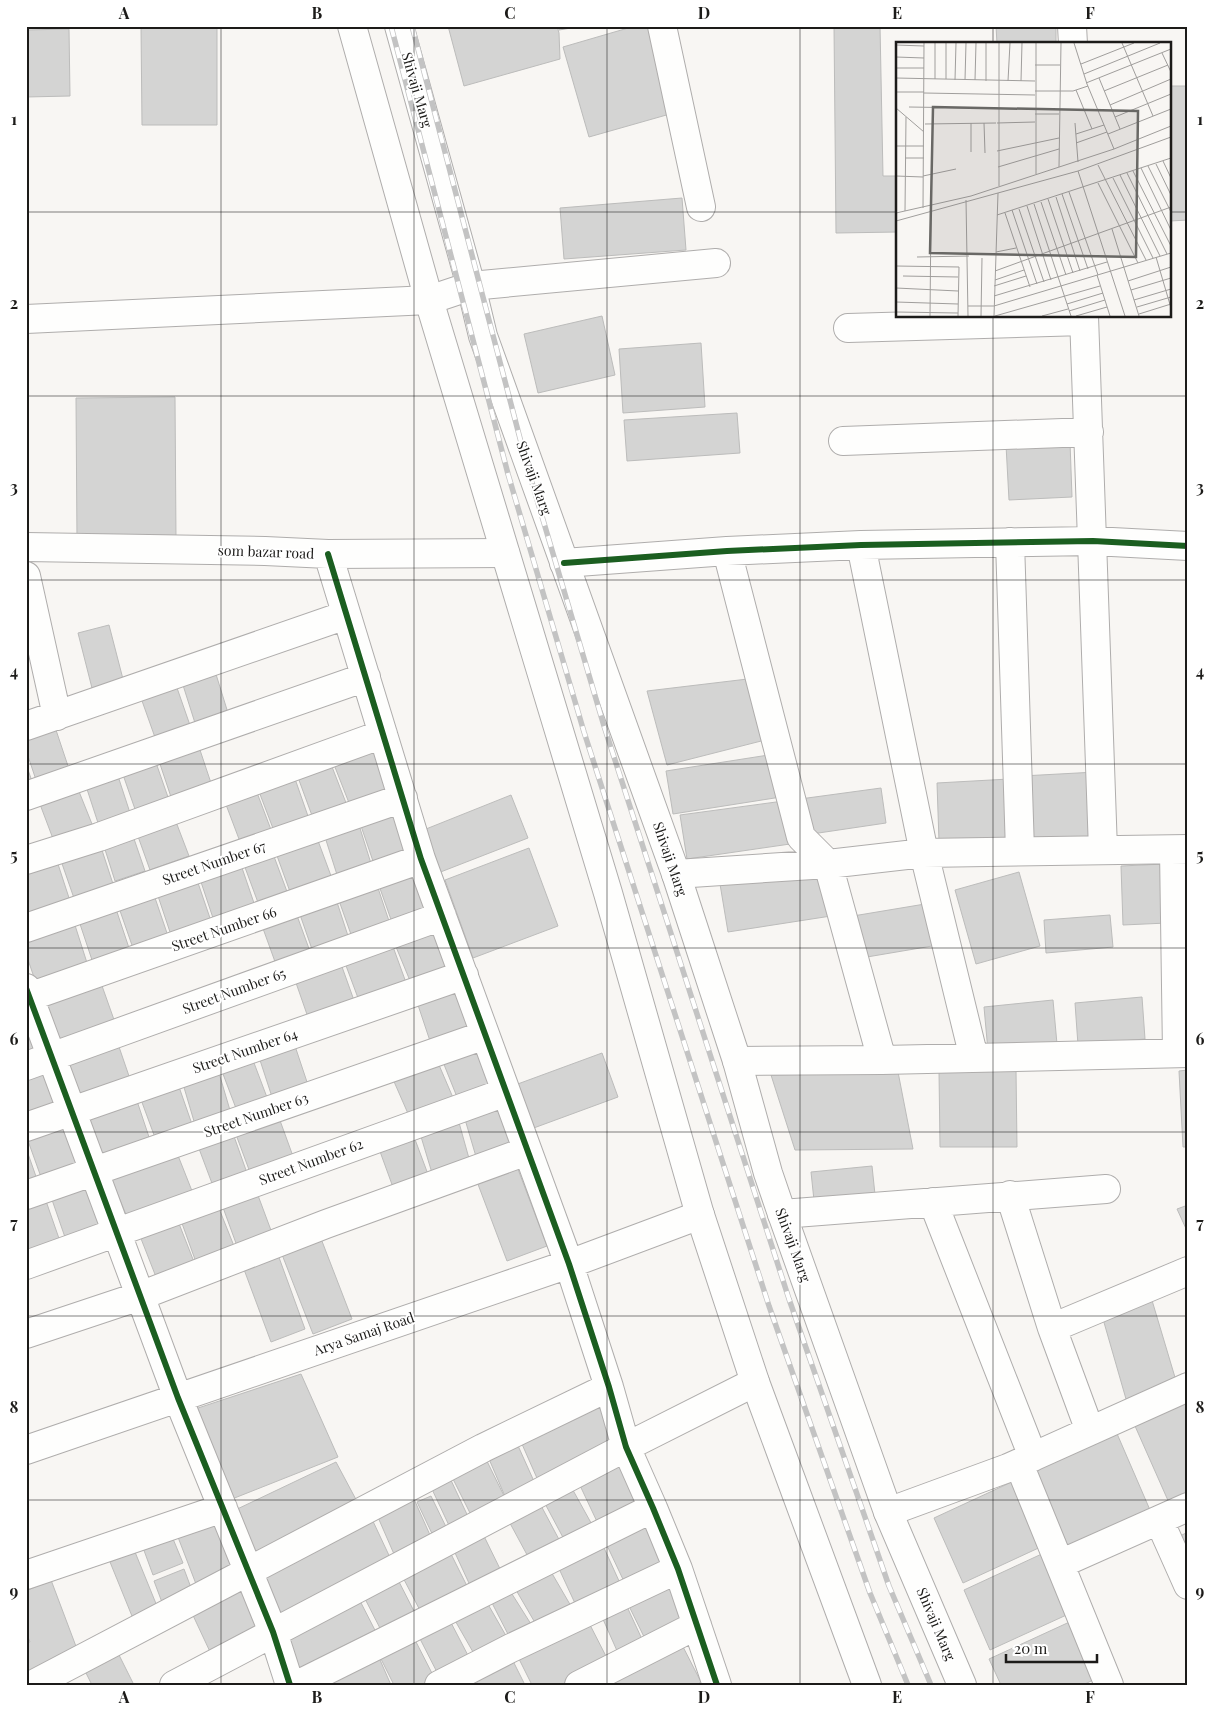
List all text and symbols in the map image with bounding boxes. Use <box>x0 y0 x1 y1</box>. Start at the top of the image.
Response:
text: A <box>118 2 130 23</box>
text: B <box>312 2 323 23</box>
text: C <box>504 2 516 23</box>
text: D <box>698 2 710 23</box>
text: E <box>892 2 902 23</box>
text: F <box>1085 2 1095 23</box>
inset map <box>896 42 1172 318</box>
street label: Shivaji Marg <box>398 50 437 130</box>
text: 1 <box>11 108 17 129</box>
text: 1 <box>1197 108 1203 129</box>
text: 2 <box>10 292 18 313</box>
text: 2 <box>1196 292 1204 313</box>
street label: Shivaji Marg <box>512 438 557 518</box>
text: 3 <box>10 476 18 497</box>
text: 3 <box>1196 476 1204 497</box>
street label: som bazar road <box>217 540 315 563</box>
text: 4 <box>10 660 18 681</box>
text: 4 <box>1196 660 1204 681</box>
street label: Shivaji Marg <box>649 819 692 899</box>
street label: Street Number 67 <box>160 836 268 889</box>
text: 5 <box>10 844 18 865</box>
text: 5 <box>1196 844 1204 865</box>
street label: Street Number 66 <box>169 902 279 955</box>
street label: Street Number 65 <box>180 963 288 1018</box>
street label: Street Number 64 <box>190 1024 300 1077</box>
text: 6 <box>10 1028 19 1049</box>
text: 6 <box>1196 1028 1205 1049</box>
street label: Street Number 63 <box>201 1088 310 1141</box>
street label: Street Number 62 <box>256 1134 366 1189</box>
street label: Shivaji Marg <box>771 1205 816 1285</box>
text: 7 <box>10 1212 18 1233</box>
text: 7 <box>1196 1212 1204 1233</box>
street label: Arya Samaj Road <box>310 1307 417 1360</box>
text: 8 <box>10 1396 19 1417</box>
text: 8 <box>1196 1396 1205 1417</box>
text: 9 <box>10 1580 19 1601</box>
text: 9 <box>1196 1580 1205 1601</box>
street label: Shivaji Marg <box>913 1584 961 1664</box>
scale bar <box>1006 1631 1098 1663</box>
text: 20 m <box>1014 1638 1048 1658</box>
text: A <box>118 1686 130 1707</box>
text: B <box>312 1686 323 1707</box>
text: C <box>504 1686 516 1707</box>
text: D <box>698 1686 710 1707</box>
text: E <box>892 1686 902 1707</box>
text: F <box>1085 1686 1095 1707</box>

